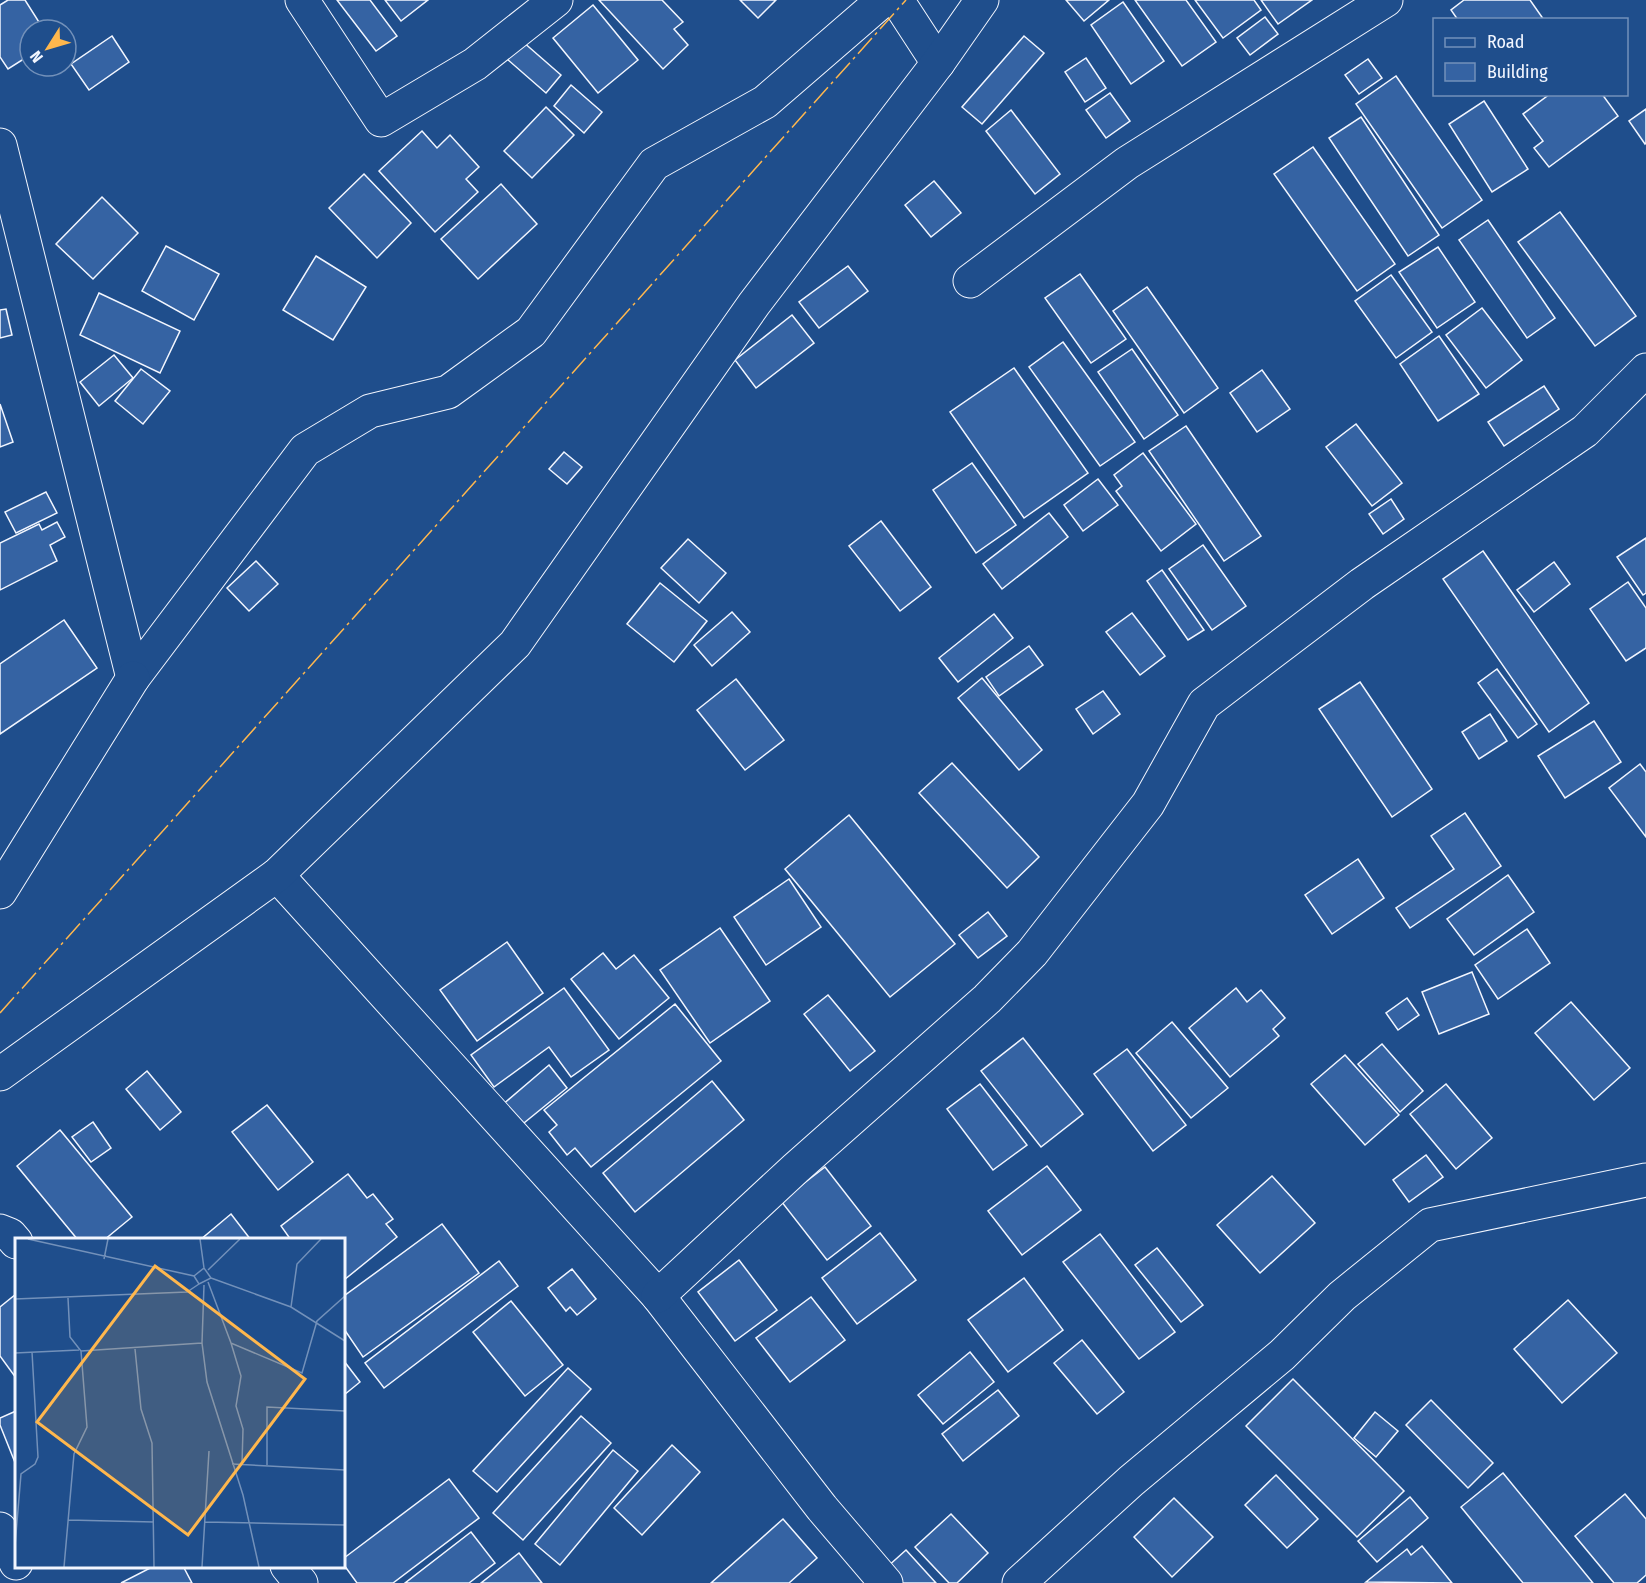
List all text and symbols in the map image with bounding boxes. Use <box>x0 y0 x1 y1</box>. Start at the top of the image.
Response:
north arrow <box>18 18 78 78</box>
legend <box>1433 18 1628 96</box>
text: Road <box>1487 31 1524 53</box>
text: N <box>26 47 47 66</box>
text: Building <box>1487 61 1548 83</box>
inset map <box>15 1238 345 1568</box>

